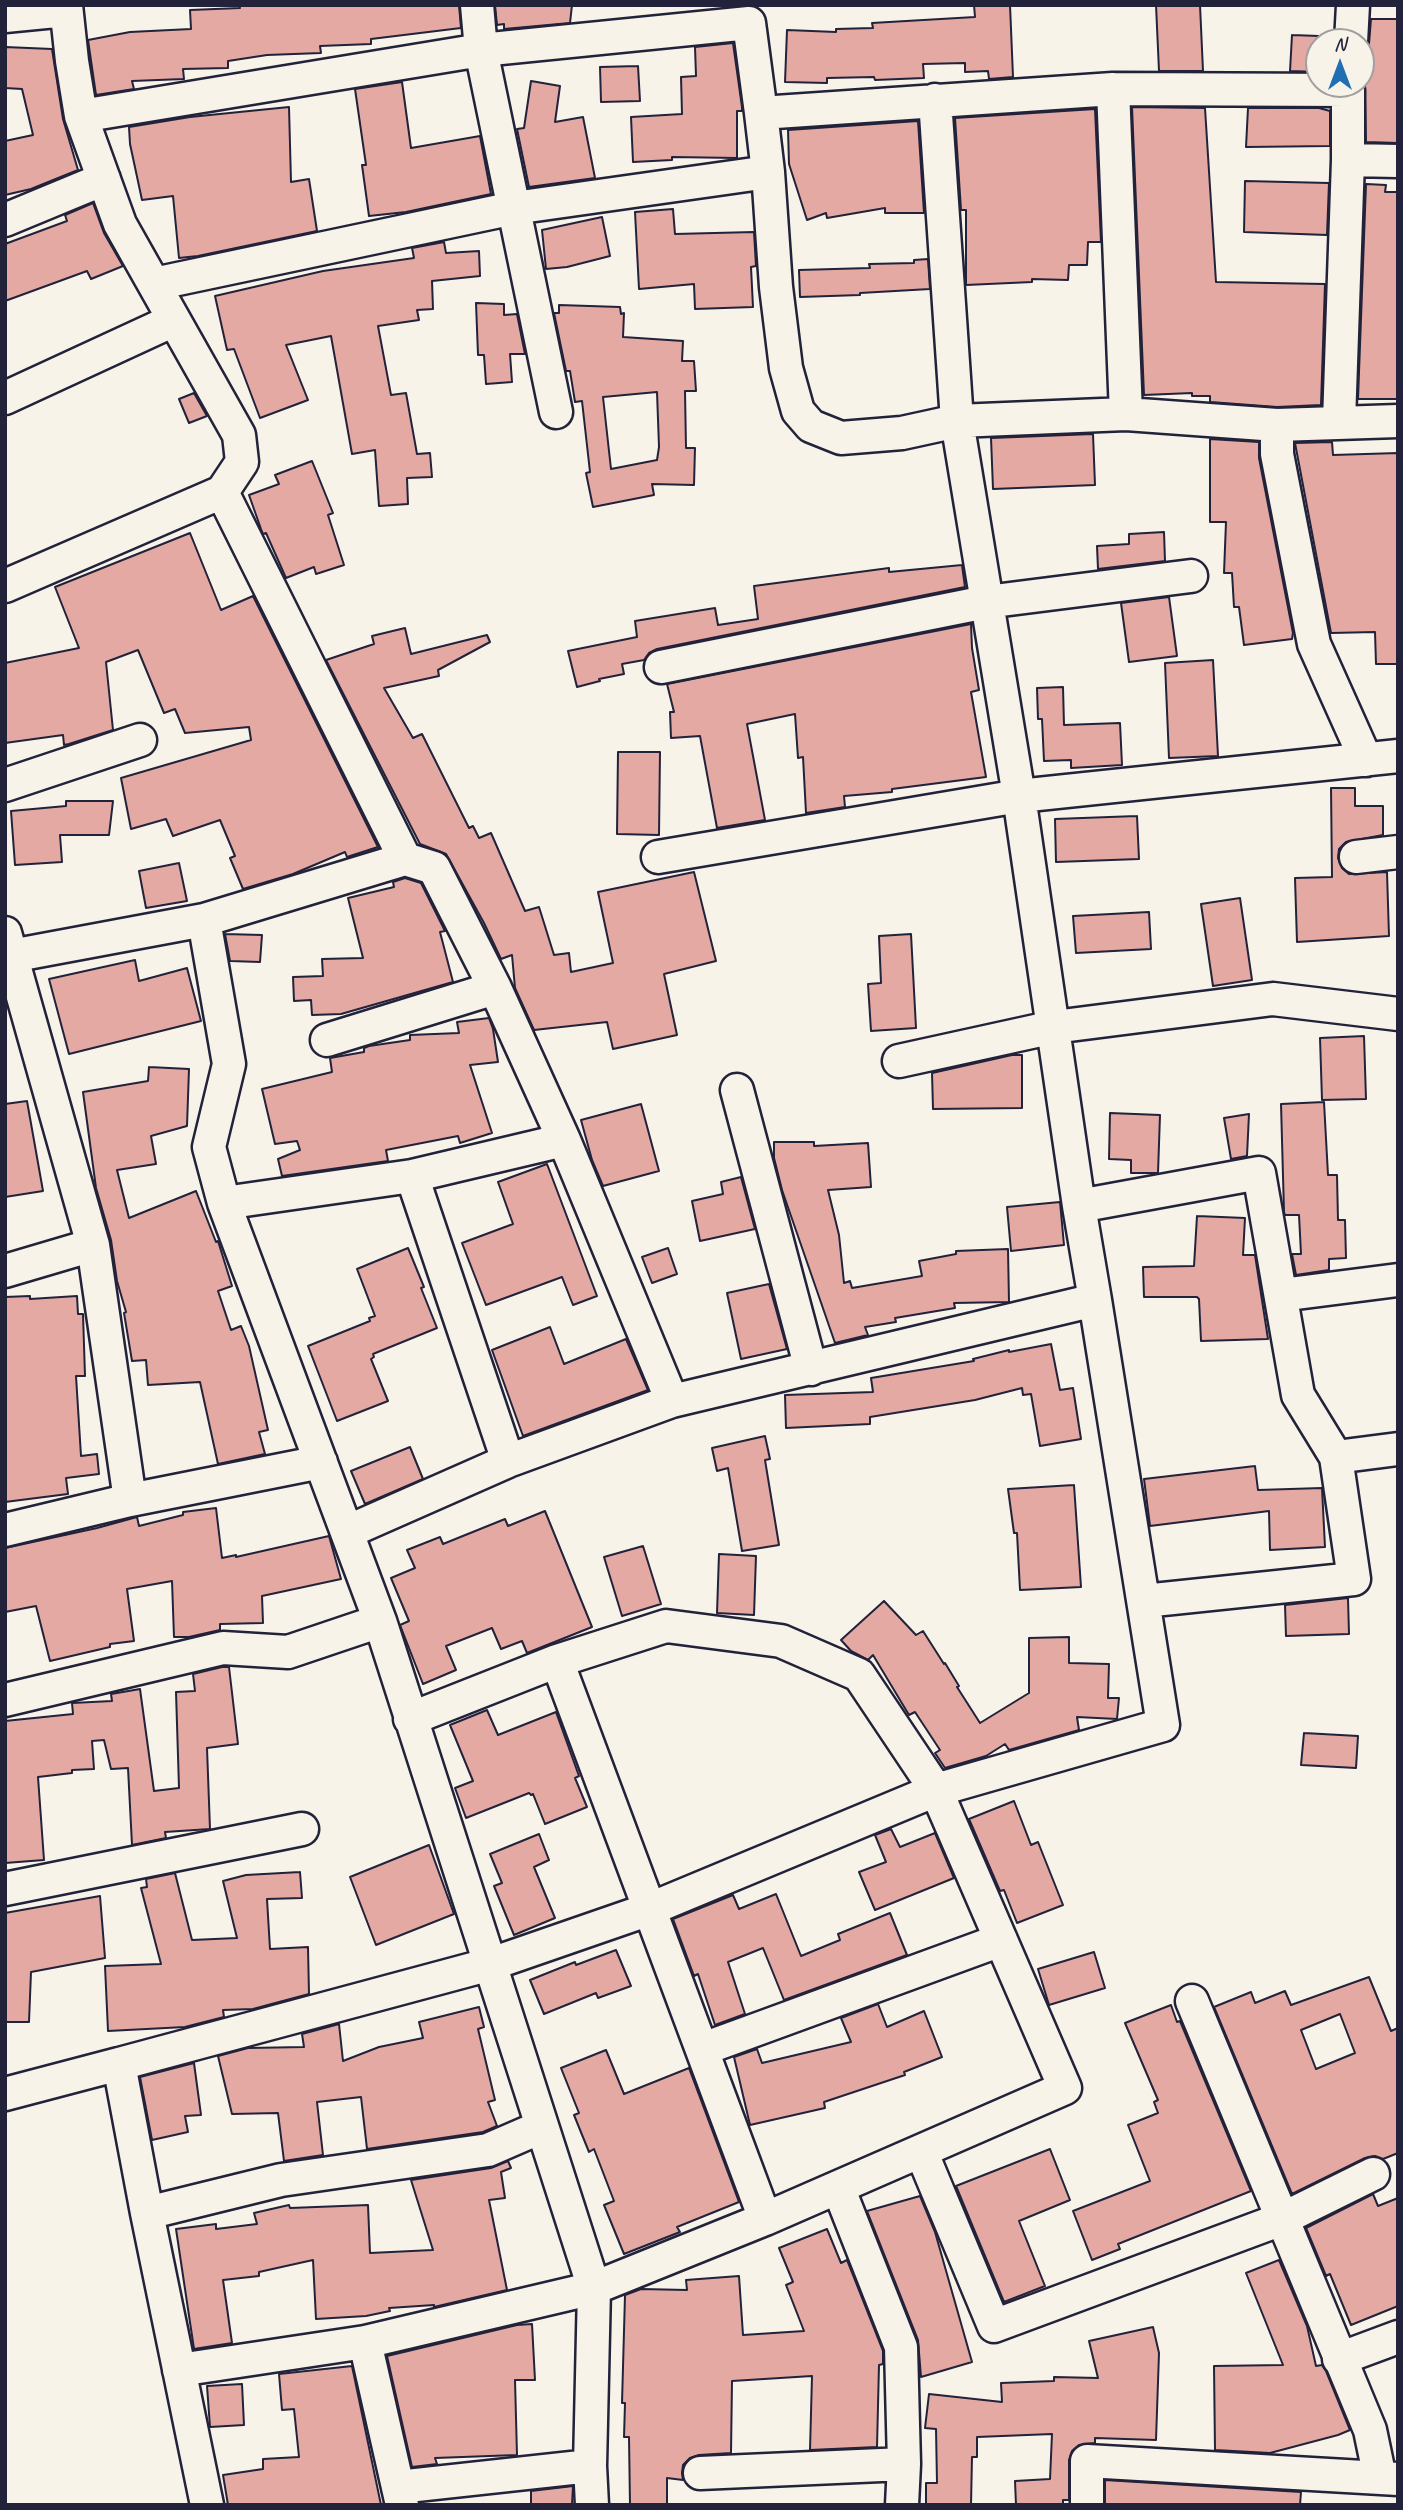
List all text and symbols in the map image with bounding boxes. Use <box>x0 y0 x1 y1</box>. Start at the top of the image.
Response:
north arrow <box>1305 28 1375 98</box>
text: N <box>1334 32 1346 56</box>

